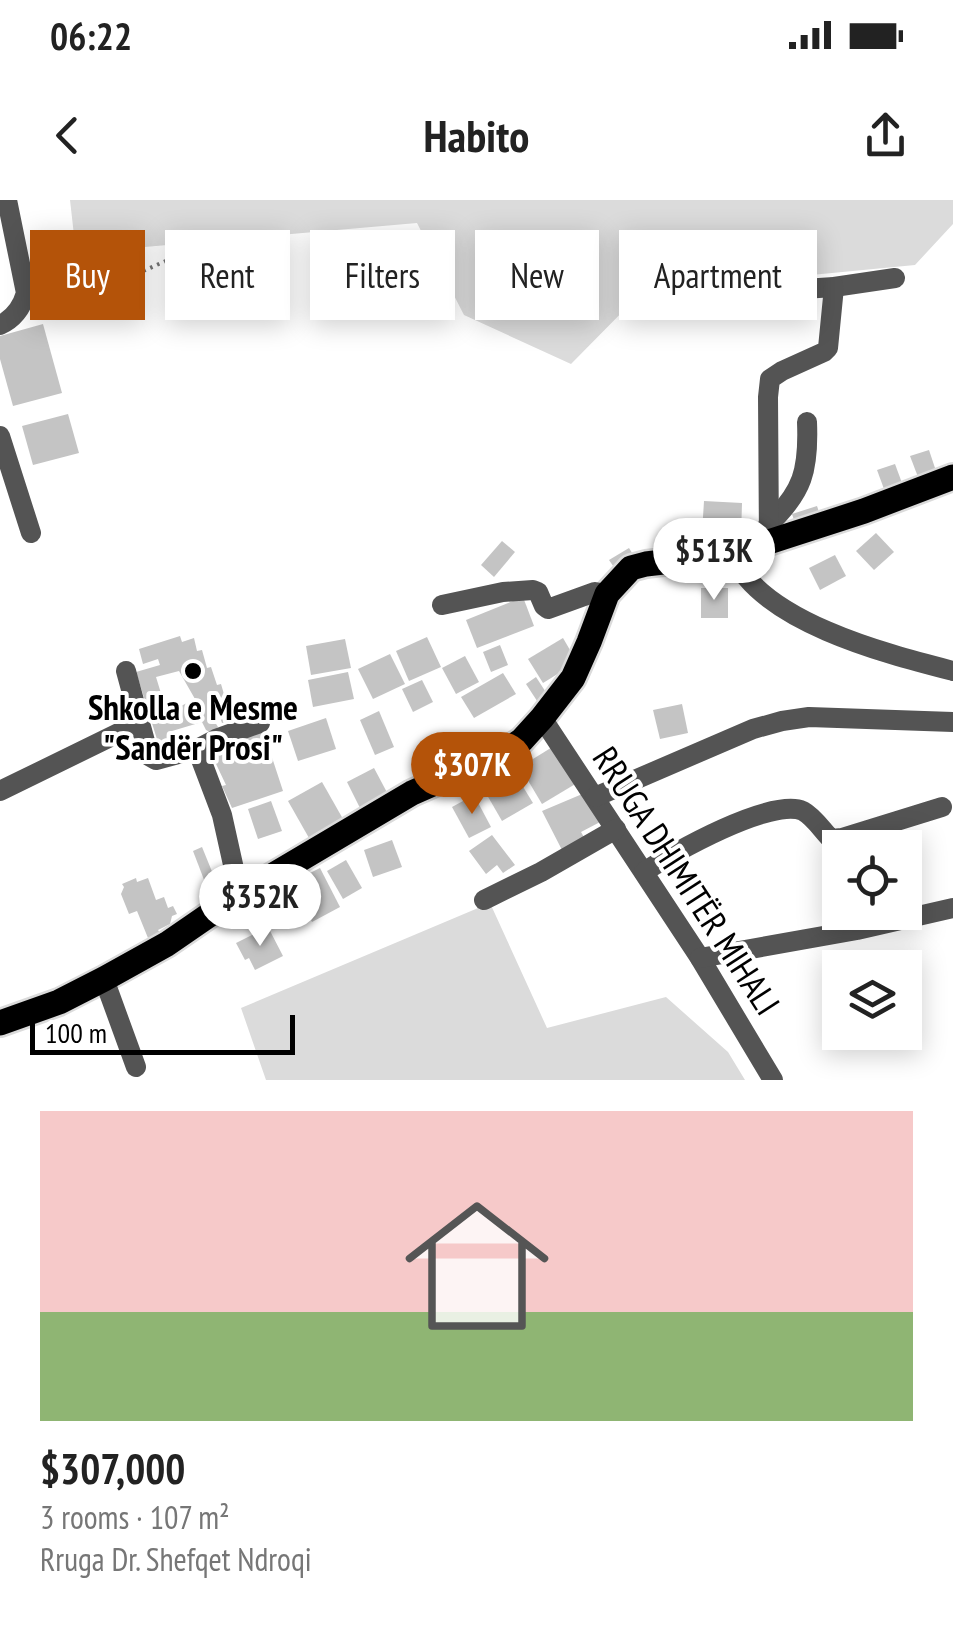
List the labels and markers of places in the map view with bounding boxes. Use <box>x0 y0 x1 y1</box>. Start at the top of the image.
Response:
pin: $513K <box>644 518 784 603</box>
marker: Shkolla e Mesme "Sandër Prosi" <box>182 660 204 682</box>
place label: Shkolla e Mesme "Sandër Prosi" <box>88 684 298 770</box>
pin: $307K <box>402 732 542 817</box>
pin: $352K <box>190 864 330 949</box>

